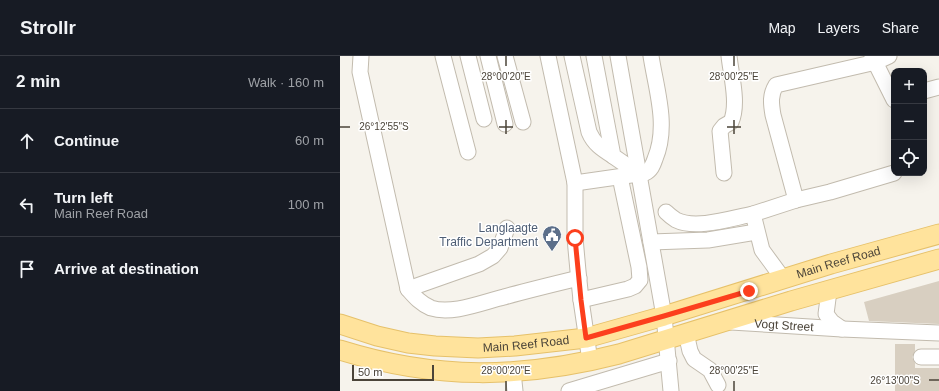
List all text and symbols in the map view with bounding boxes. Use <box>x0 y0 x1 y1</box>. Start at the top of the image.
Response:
text: Strollr <box>20 17 76 38</box>
text: Map <box>768 20 796 36</box>
text: Layers <box>818 20 860 36</box>
text: Share <box>882 20 919 36</box>
map controls <box>891 68 927 176</box>
button: + <box>891 68 927 104</box>
text: 28°00'20"E <box>481 71 531 82</box>
text: 28°00'25"E <box>709 71 759 82</box>
text: 2 min <box>16 72 60 91</box>
text: Walk · 160 m <box>248 75 324 90</box>
button: − <box>891 104 927 140</box>
text: 26°12'55"S <box>359 121 409 132</box>
icon: ahead <box>16 130 38 152</box>
text: Continue <box>54 132 119 149</box>
text: 60 m <box>295 133 324 148</box>
button: locate <box>891 140 927 176</box>
text: Turn left <box>54 189 113 206</box>
icon: left <box>16 194 38 216</box>
text: 100 m <box>288 197 324 212</box>
text: Main Reef Road <box>54 206 148 221</box>
place label: Langlaagte Traffic Department <box>439 221 539 249</box>
public building icon: Langlaagte Traffic Department <box>541 224 563 252</box>
route start <box>566 229 584 247</box>
street label: Main Reef Road <box>795 244 882 281</box>
icon: arrive <box>16 258 38 280</box>
text: Arrive at destination <box>54 260 199 277</box>
route end <box>740 282 758 300</box>
street label: Vogt Street <box>754 316 815 334</box>
street label: Main Reef Road <box>482 333 570 355</box>
scale bar <box>352 363 434 382</box>
text: 28°00'20"E <box>481 365 531 376</box>
text: 28°00'25"E <box>709 365 759 376</box>
text: 50 m <box>358 366 382 378</box>
text: 26°13'00"S <box>870 375 920 386</box>

